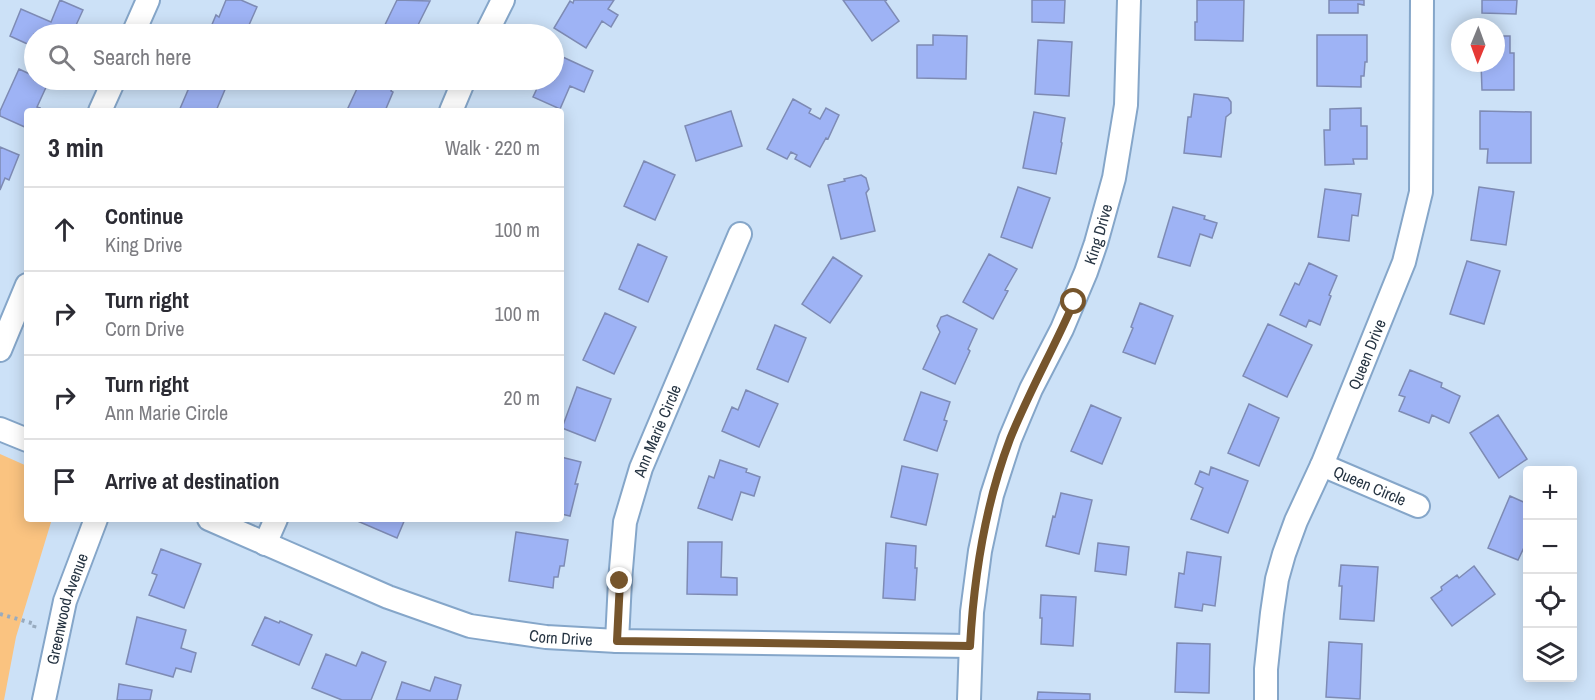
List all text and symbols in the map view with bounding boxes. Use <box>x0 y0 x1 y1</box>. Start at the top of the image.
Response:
north arrow <box>1451 18 1505 72</box>
search box <box>24 24 564 90</box>
icon: search <box>45 41 78 74</box>
text: Search here <box>93 42 191 72</box>
text: 3 min <box>48 130 104 165</box>
text: Walk · 220 m <box>445 134 540 161</box>
text: Continue <box>105 201 183 231</box>
street label: King Drive <box>1078 201 1117 267</box>
icon: ahead <box>48 213 81 246</box>
text: 100 m <box>494 216 540 243</box>
text: King Drive <box>105 231 182 258</box>
text: Turn right <box>105 285 189 315</box>
route start <box>1060 288 1086 314</box>
icon: right <box>48 297 81 330</box>
text: 100 m <box>494 300 540 327</box>
text: Corn Drive <box>105 315 184 342</box>
street label: Queen Drive <box>1343 316 1391 393</box>
text: Turn right <box>105 369 189 399</box>
icon: right <box>48 381 81 414</box>
street label: Ann Marie Circle <box>628 381 686 481</box>
text: 20 m <box>504 384 540 411</box>
text: Ann Marie Circle <box>105 399 228 426</box>
street label: Queen Circle <box>1330 460 1410 511</box>
icon: arrive <box>48 465 81 498</box>
text: Arrive at destination <box>105 466 279 496</box>
map controls <box>1523 466 1577 682</box>
button: + <box>1523 466 1577 520</box>
button: − <box>1523 520 1577 574</box>
street label: Greenwood Avenue <box>41 550 93 667</box>
route end <box>606 567 632 593</box>
button: locate <box>1523 574 1577 628</box>
street label: Corn Drive <box>528 624 593 651</box>
button: layers <box>1523 628 1577 682</box>

